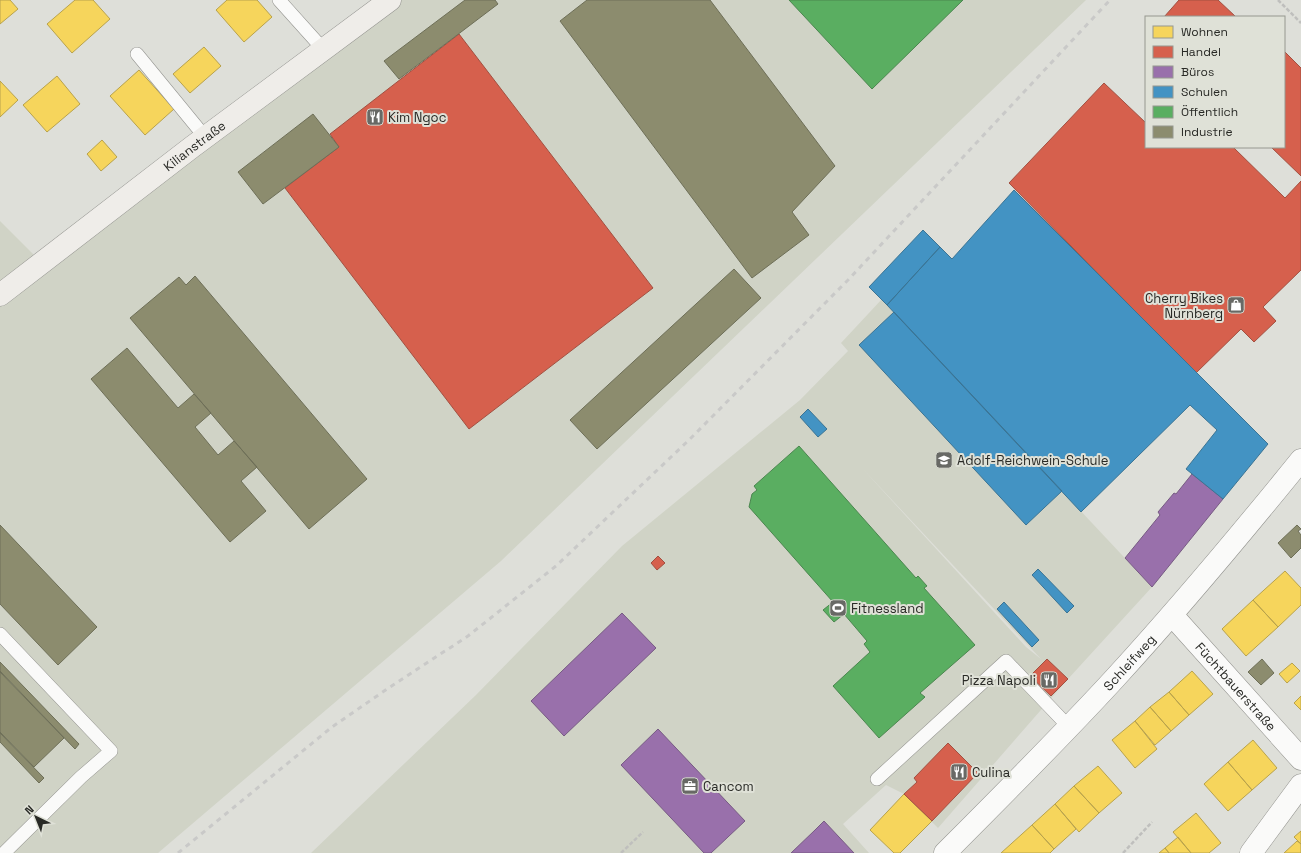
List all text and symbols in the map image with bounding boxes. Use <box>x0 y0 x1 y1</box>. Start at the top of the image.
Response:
legend <box>1145 16 1285 148</box>
text: Wohnen <box>1181 24 1228 40</box>
text: Handel <box>1181 44 1221 60</box>
text: Büros <box>1181 64 1214 80</box>
text: Schulen <box>1181 84 1228 100</box>
text: Öffentlich <box>1181 104 1238 120</box>
restaurant icon: Kim Ngoc <box>365 107 385 127</box>
place label: Kim Ngoc <box>388 109 447 126</box>
street label: Kilianstraße <box>160 117 229 175</box>
text: Industrie <box>1181 124 1233 140</box>
place label: Cherry Bikes Nürnberg <box>1145 290 1223 322</box>
shop icon: Cherry Bikes Nürnberg <box>1226 295 1246 315</box>
school or university icon: Adolf-Reichwein-Schule <box>934 450 954 470</box>
place label: Adolf-Reichwein-Schule <box>957 452 1108 469</box>
sports icon: Fitnessland <box>828 598 848 618</box>
place label: Fitnessland <box>851 600 924 617</box>
street label: Schleifweg <box>1099 631 1159 694</box>
street label: Füchtbauerstraße <box>1192 639 1280 734</box>
restaurant icon: Pizza Napoli <box>1039 670 1059 690</box>
place label: Pizza Napoli <box>962 672 1036 689</box>
restaurant icon: Culina <box>949 762 969 782</box>
place label: Culina <box>972 764 1011 781</box>
office icon: Cancom <box>680 776 700 796</box>
place label: Cancom <box>703 778 754 795</box>
north arrow <box>16 797 56 837</box>
text: N <box>22 802 37 817</box>

